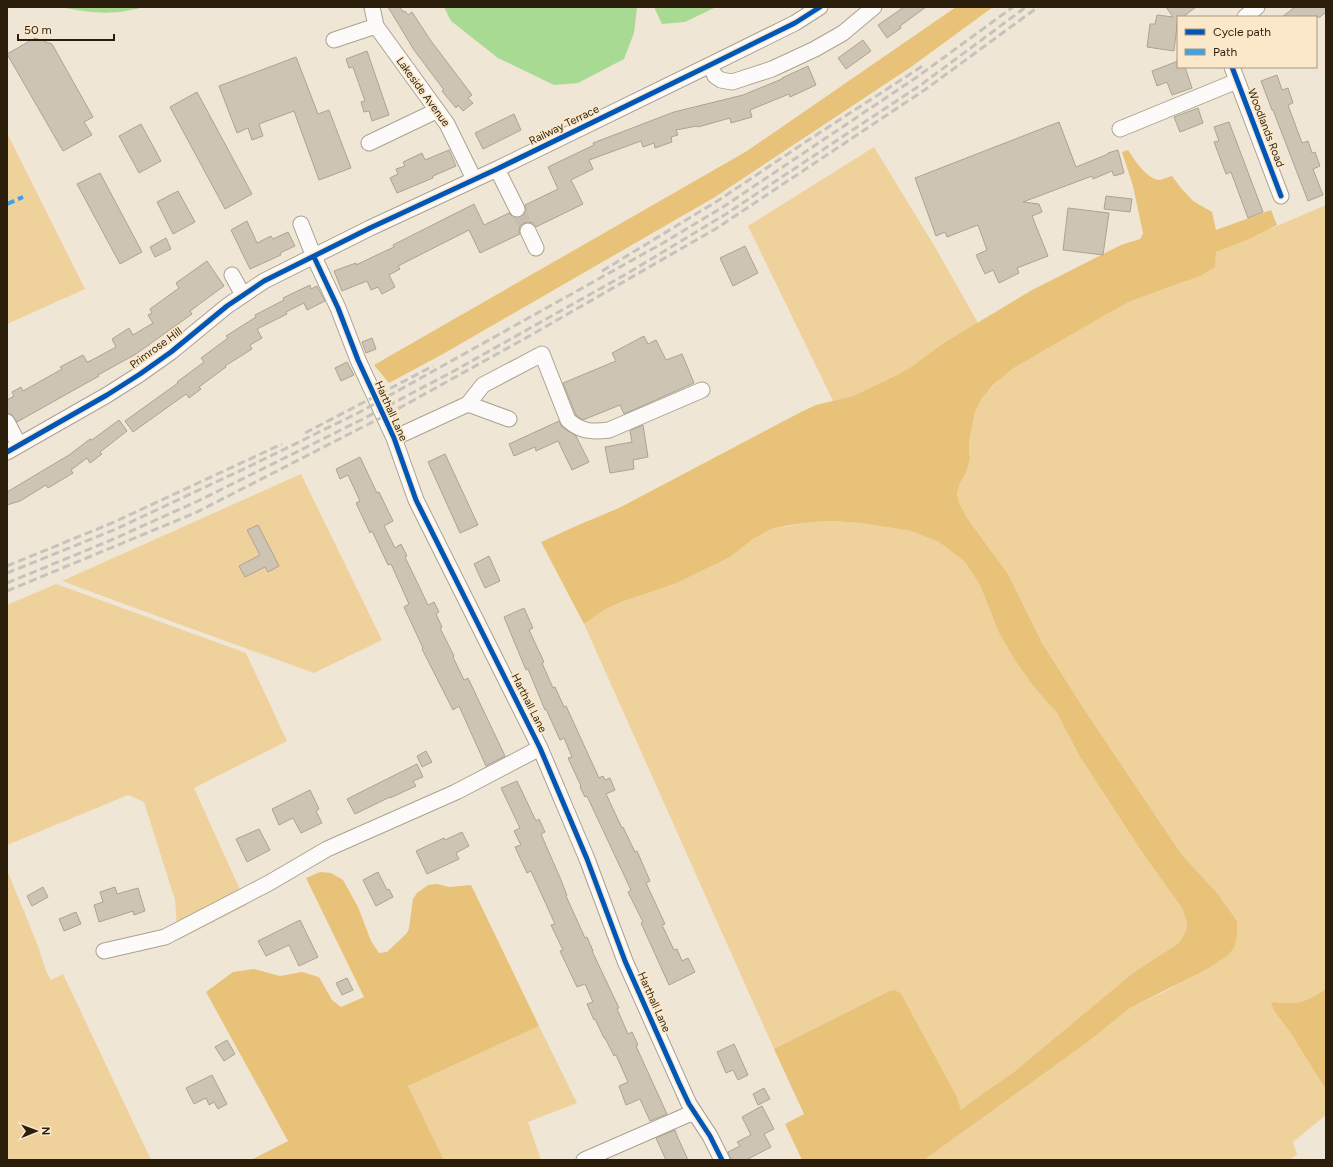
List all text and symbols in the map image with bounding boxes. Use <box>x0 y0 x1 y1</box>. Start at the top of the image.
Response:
scale bar <box>18 16 114 42</box>
legend <box>1177 16 1317 68</box>
text: 50 m <box>24 23 52 37</box>
text: Cycle path <box>1213 25 1271 39</box>
text: Path <box>1213 45 1237 59</box>
street label: Lakeside Avenue <box>393 55 453 129</box>
street label: Woodlands Road <box>1245 87 1287 169</box>
street label: Railway Terrace <box>527 102 601 148</box>
street label: Primrose Hill <box>127 325 185 371</box>
street label: Harthall Lane <box>372 379 410 443</box>
street label: Harthall Lane <box>509 671 549 735</box>
street label: Harthall Lane <box>635 970 673 1034</box>
north arrow <box>16 1111 56 1151</box>
text: N <box>39 1126 52 1135</box>

